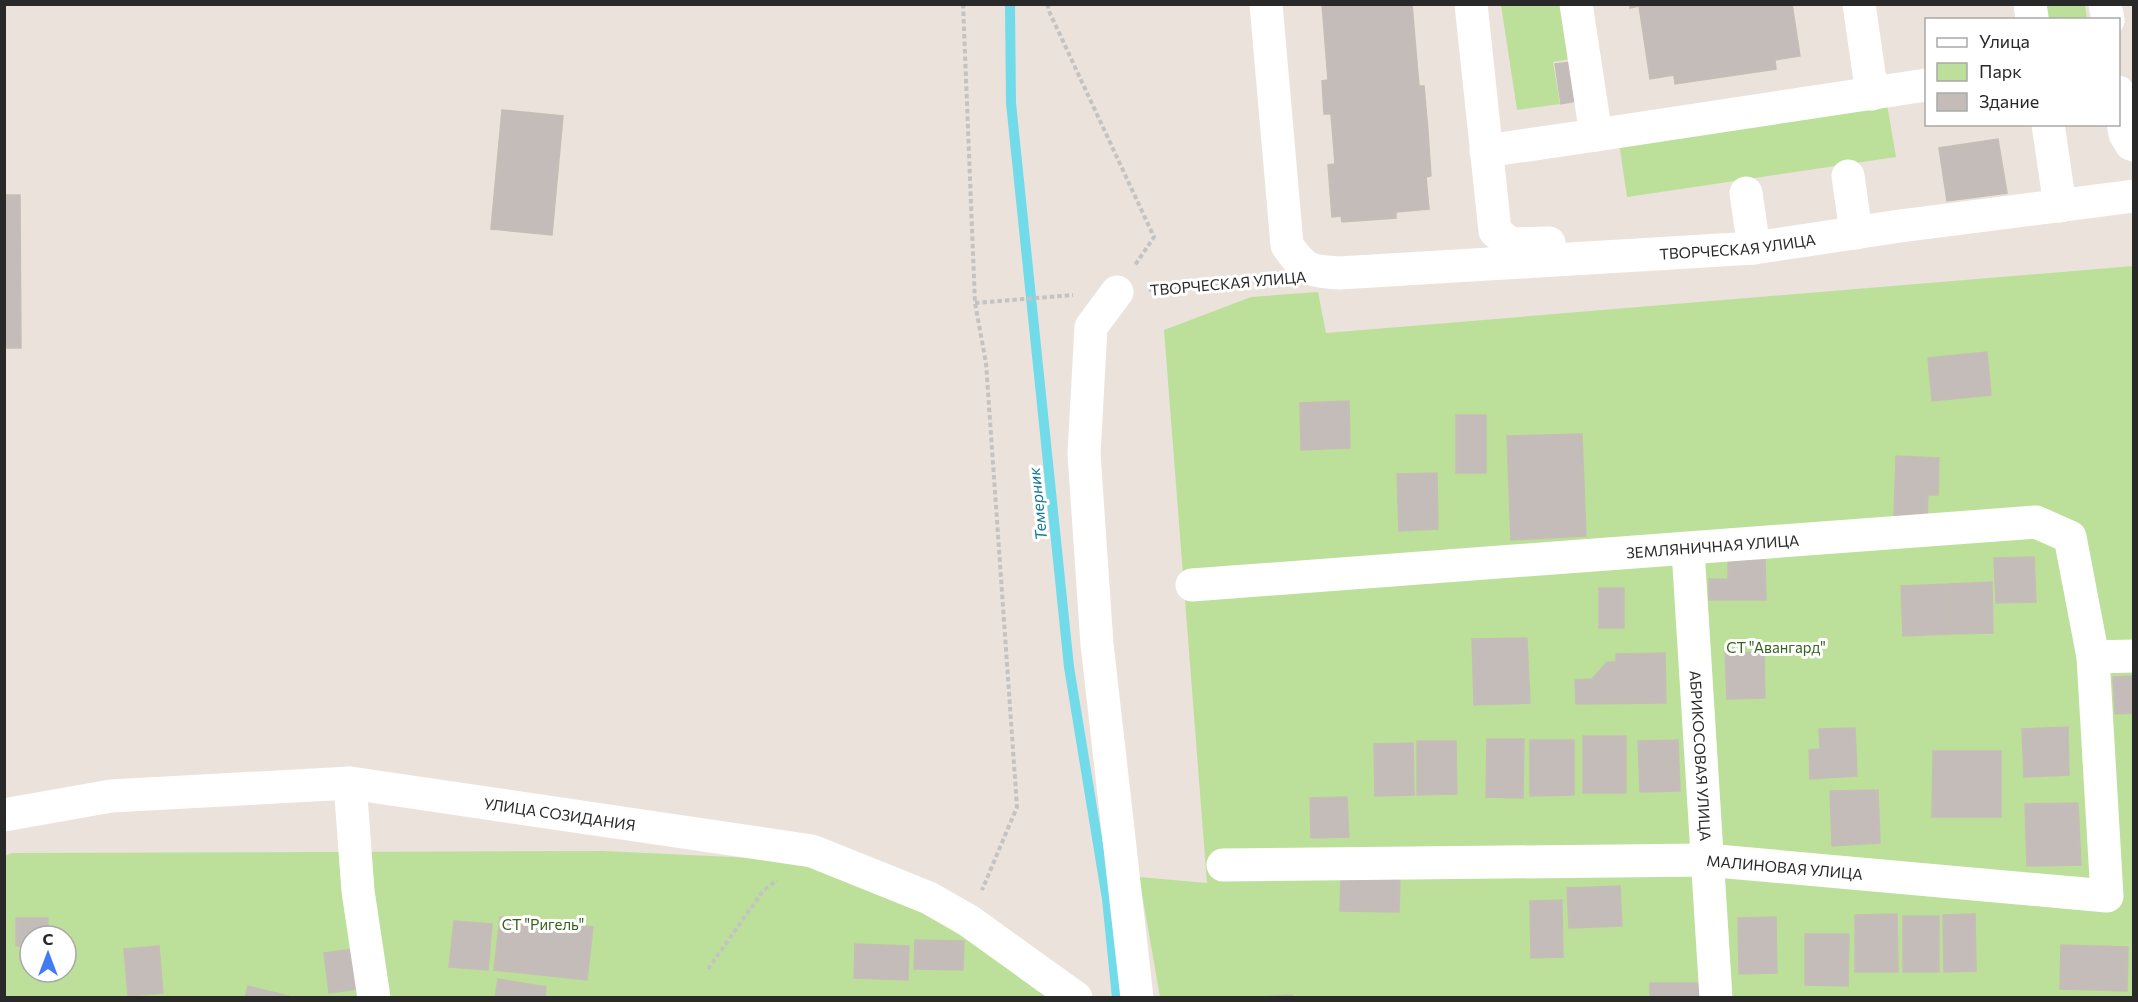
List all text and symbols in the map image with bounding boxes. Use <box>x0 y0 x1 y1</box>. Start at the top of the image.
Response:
legend <box>1925 18 2120 126</box>
text: Улица <box>1979 30 2030 52</box>
text: Парк <box>1979 60 2022 82</box>
text: Здание <box>1979 90 2039 112</box>
street label: ТВОРЧЕСКАЯ УЛИЦА <box>1659 230 1817 263</box>
street label: ТВОРЧЕСКАЯ УЛИЦА <box>1149 267 1307 299</box>
water label: Темерник <box>1024 466 1050 542</box>
street label: ЗЕМЛЯНИЧНАЯ УЛИЦА <box>1625 531 1800 562</box>
park label: СТ "Авангард" <box>1726 638 1826 656</box>
street label: АБРИКОСОВАЯ УЛИЦА <box>1687 670 1715 841</box>
street label: УЛИЦА СОЗИДАНИЯ <box>483 794 637 834</box>
street label: МАЛИНОВАЯ УЛИЦА <box>1706 851 1864 883</box>
park label: СТ "Ригель" <box>502 915 584 933</box>
north arrow <box>18 924 78 984</box>
text: С <box>43 929 54 948</box>

